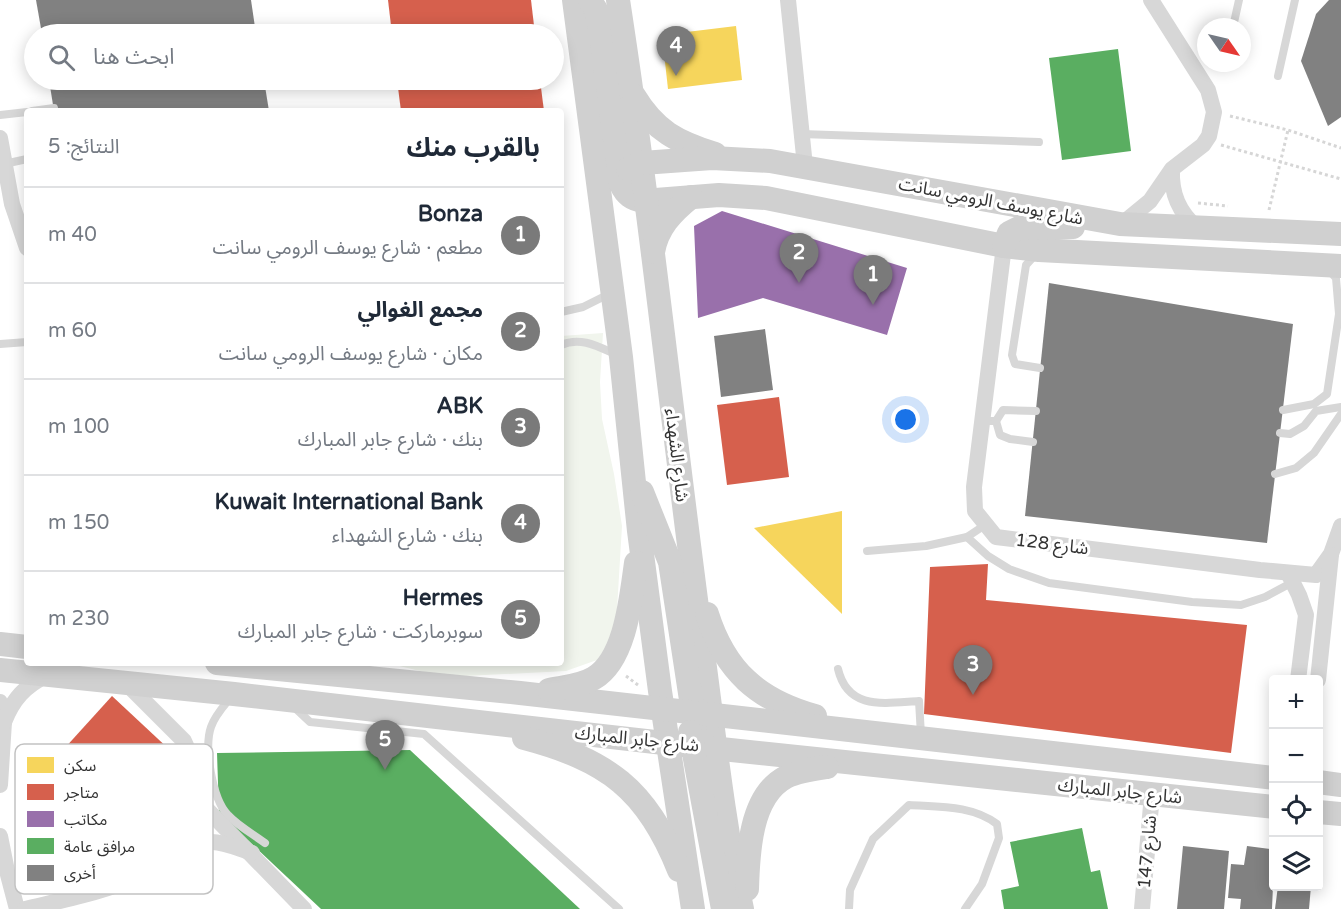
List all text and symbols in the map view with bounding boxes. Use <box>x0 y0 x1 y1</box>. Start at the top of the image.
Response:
north arrow <box>1197 18 1251 72</box>
search box <box>24 24 564 90</box>
pin: 4 <box>656 26 696 76</box>
icon: search <box>45 41 78 74</box>
text: ابحث هنا <box>93 44 175 70</box>
text: بالقرب منك <box>406 132 540 163</box>
text: النتائج: 5 <box>48 135 119 159</box>
street label: شارع يوسف الرومي سانت <box>896 172 1085 233</box>
text: Bonza <box>418 201 483 227</box>
text: 40 m <box>48 223 97 247</box>
text: 1 <box>514 223 527 247</box>
pin: 2 <box>780 234 818 283</box>
text: مطعم · شارع يوسف الرومي سانت <box>213 236 483 260</box>
pin: 1 <box>854 256 892 305</box>
text: مجمع الغوالي <box>357 297 483 323</box>
text: 60 m <box>48 319 97 343</box>
text: 2 <box>514 319 527 343</box>
text: مكان · شارع يوسف الرومي سانت <box>219 342 483 366</box>
text: ABK <box>437 393 483 419</box>
your location <box>891 405 920 434</box>
street label: شارع الشهداء <box>657 407 694 504</box>
text: 100 m <box>48 415 109 439</box>
text: 3 <box>514 415 527 439</box>
text: بنك · شارع جابر المبارك <box>298 428 483 452</box>
text: Kuwait International Bank <box>215 489 483 515</box>
text: 150 m <box>48 511 109 535</box>
text: 4 <box>514 511 527 535</box>
text: بنك · شارع الشهداء <box>332 524 483 548</box>
street label: شارع 128 <box>1014 529 1090 562</box>
text: Hermes <box>403 585 483 611</box>
text: 230 m <box>48 607 109 631</box>
text: 5 <box>514 607 527 631</box>
text: سوبرماركت · شارع جابر المبارك <box>238 620 483 644</box>
pin: 3 <box>954 646 992 695</box>
map controls <box>1269 675 1323 891</box>
button: + <box>1269 675 1323 729</box>
pin: 5 <box>366 720 404 770</box>
street label: شارع جابر المبارك <box>573 722 700 759</box>
button: − <box>1269 729 1323 783</box>
legend <box>15 744 213 894</box>
text: سكن <box>64 756 96 776</box>
street label: شارع جابر المبارك <box>1056 774 1183 811</box>
text: متاجر <box>63 783 99 803</box>
button: locate <box>1269 783 1323 837</box>
text: مكاتب <box>64 810 107 830</box>
street label: شارع 147 <box>1133 814 1164 890</box>
text: مرافق عامة <box>64 837 135 857</box>
button: layers <box>1269 837 1323 891</box>
text: أخرى <box>64 864 96 884</box>

